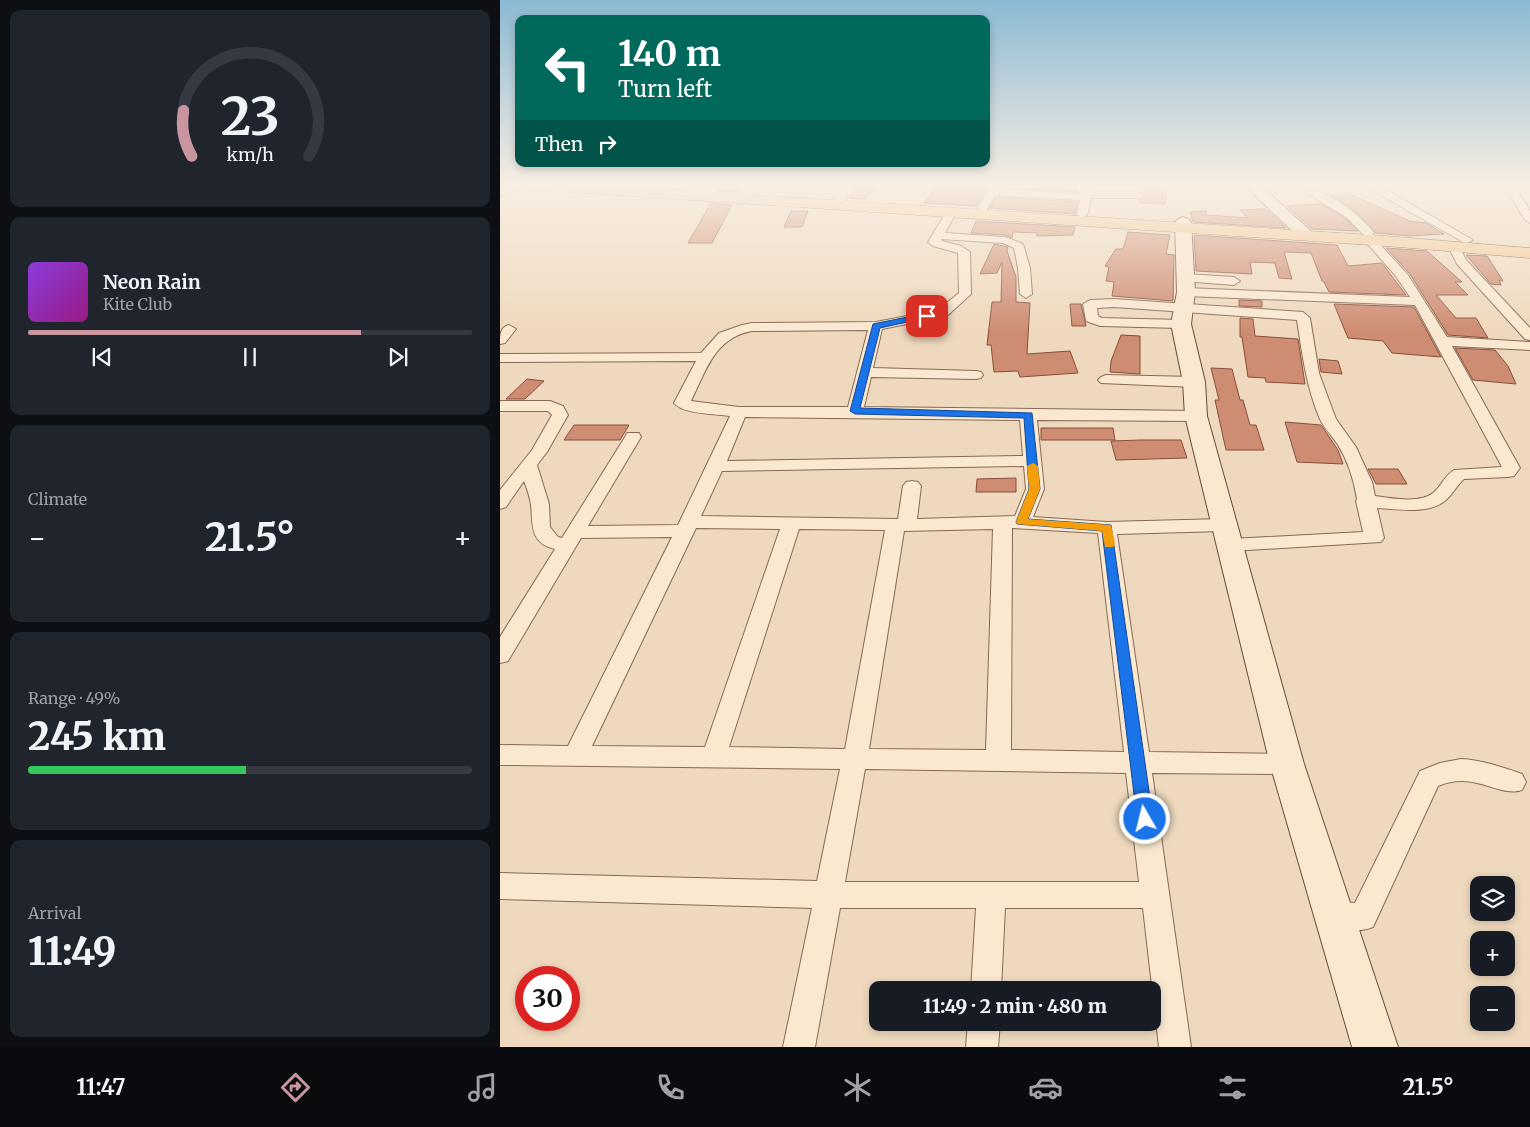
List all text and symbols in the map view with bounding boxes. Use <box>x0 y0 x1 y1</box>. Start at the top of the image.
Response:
text: 140 m <box>618 32 721 76</box>
icon: left <box>535 35 600 100</box>
text: Turn left <box>618 75 712 103</box>
text: 23 <box>220 84 280 149</box>
icon: right <box>593 130 621 158</box>
text: Then <box>535 132 583 156</box>
text: km/h <box>226 143 274 166</box>
text: Neon Rain <box>103 270 201 294</box>
text: Kite Club <box>103 294 172 314</box>
pin <box>906 295 948 337</box>
icon: arrive <box>913 302 941 330</box>
icon: previous <box>88 343 116 371</box>
icon: pause <box>236 343 264 371</box>
icon: next <box>384 343 412 371</box>
text: Climate <box>28 489 87 509</box>
text: 21.5° <box>205 514 295 561</box>
text: − <box>28 520 47 556</box>
text: + <box>453 520 472 556</box>
text: Range · 49% <box>28 688 120 708</box>
text: 245 km <box>28 713 166 760</box>
position arrow <box>1118 792 1170 844</box>
map controls <box>1470 876 1515 1031</box>
button: layers <box>1470 876 1515 921</box>
text: Arrival <box>28 903 81 923</box>
text: 11:49 <box>28 928 116 975</box>
button: + <box>1470 931 1515 976</box>
speed limit sign: 30 <box>515 966 580 1031</box>
button: − <box>1470 986 1515 1031</box>
text: 11:49 · 2 min · 480 m <box>923 994 1107 1018</box>
icon: directions <box>278 1070 313 1105</box>
icon: music <box>465 1070 500 1105</box>
icon: phone <box>653 1070 688 1105</box>
icon: climate <box>840 1070 875 1105</box>
icon: car <box>1028 1070 1063 1105</box>
icon: filters <box>1215 1070 1250 1105</box>
text: 11:47 <box>76 1073 125 1101</box>
text: 21.5° <box>1402 1073 1454 1101</box>

